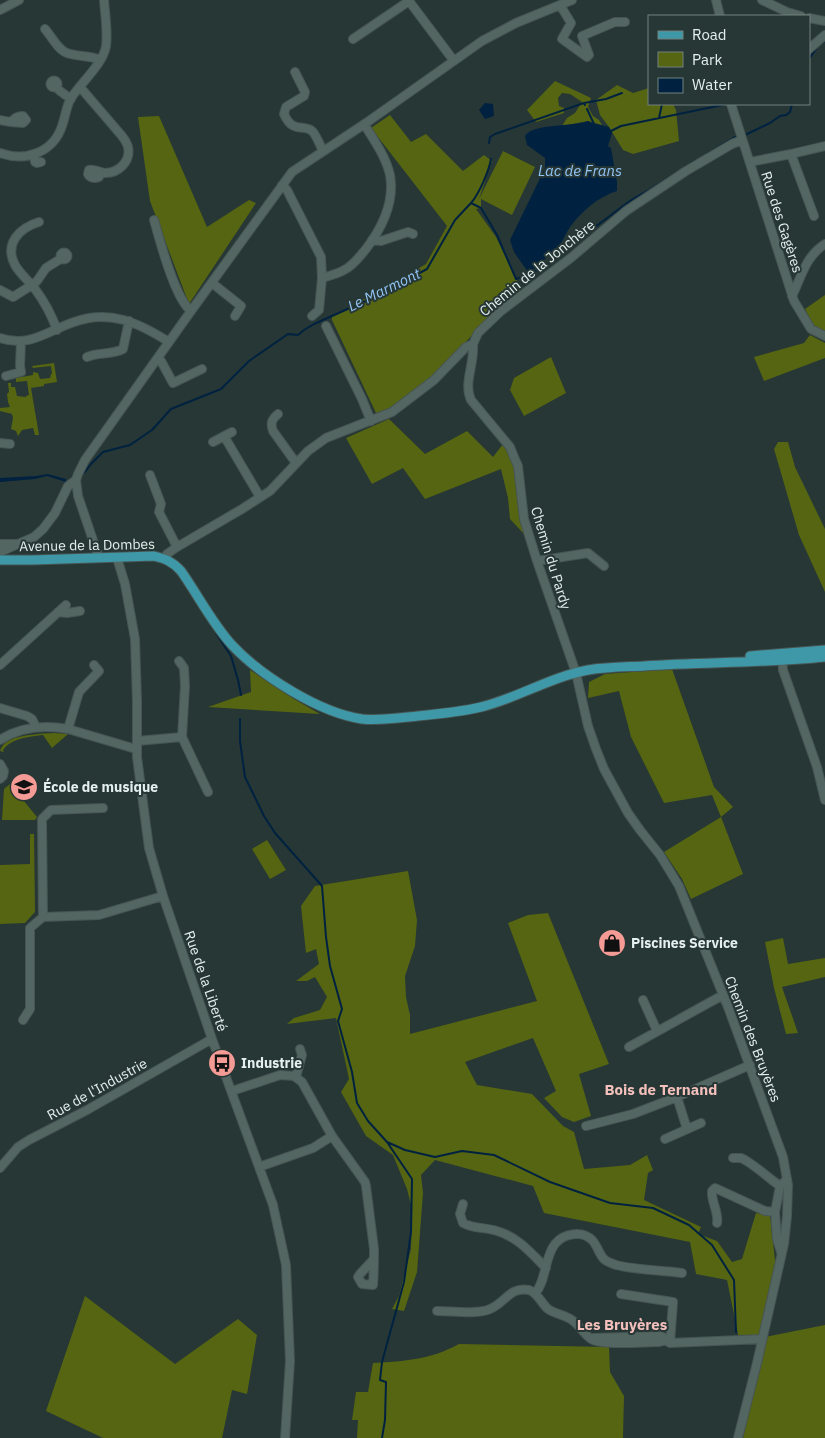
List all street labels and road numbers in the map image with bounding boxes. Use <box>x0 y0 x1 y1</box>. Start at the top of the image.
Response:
street label: Rue des Gagères <box>757 169 807 275</box>
street label: Chemin de la Jonchère <box>476 216 599 320</box>
street label: Chemin du Pardy <box>527 504 575 612</box>
street label: Avenue de la Dombes <box>19 535 155 555</box>
street label: Rue de la Liberté <box>180 928 232 1034</box>
street label: Chemin des Bruyères <box>721 973 785 1105</box>
street label: Rue de l'Industrie <box>44 1054 151 1124</box>

